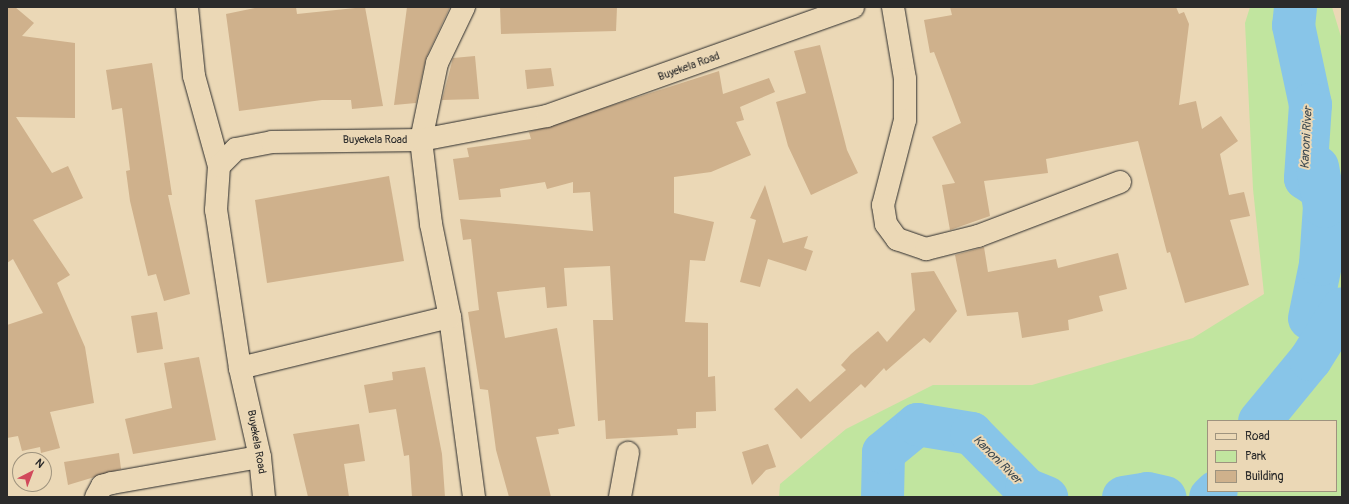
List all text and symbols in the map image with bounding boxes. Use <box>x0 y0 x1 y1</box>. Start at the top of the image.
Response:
street label: Buyekela Road <box>656 50 722 84</box>
water label: Kanoni River <box>1298 106 1316 170</box>
street label: Buyekela Road <box>343 133 407 147</box>
street label: Buyekela Road <box>244 409 268 475</box>
legend <box>1207 420 1337 492</box>
text: Road <box>1245 429 1270 444</box>
water label: Kanoni River <box>970 433 1024 487</box>
text: Park <box>1245 449 1266 464</box>
north arrow <box>12 452 52 492</box>
text: N <box>33 456 47 471</box>
text: Building <box>1245 469 1284 484</box>

